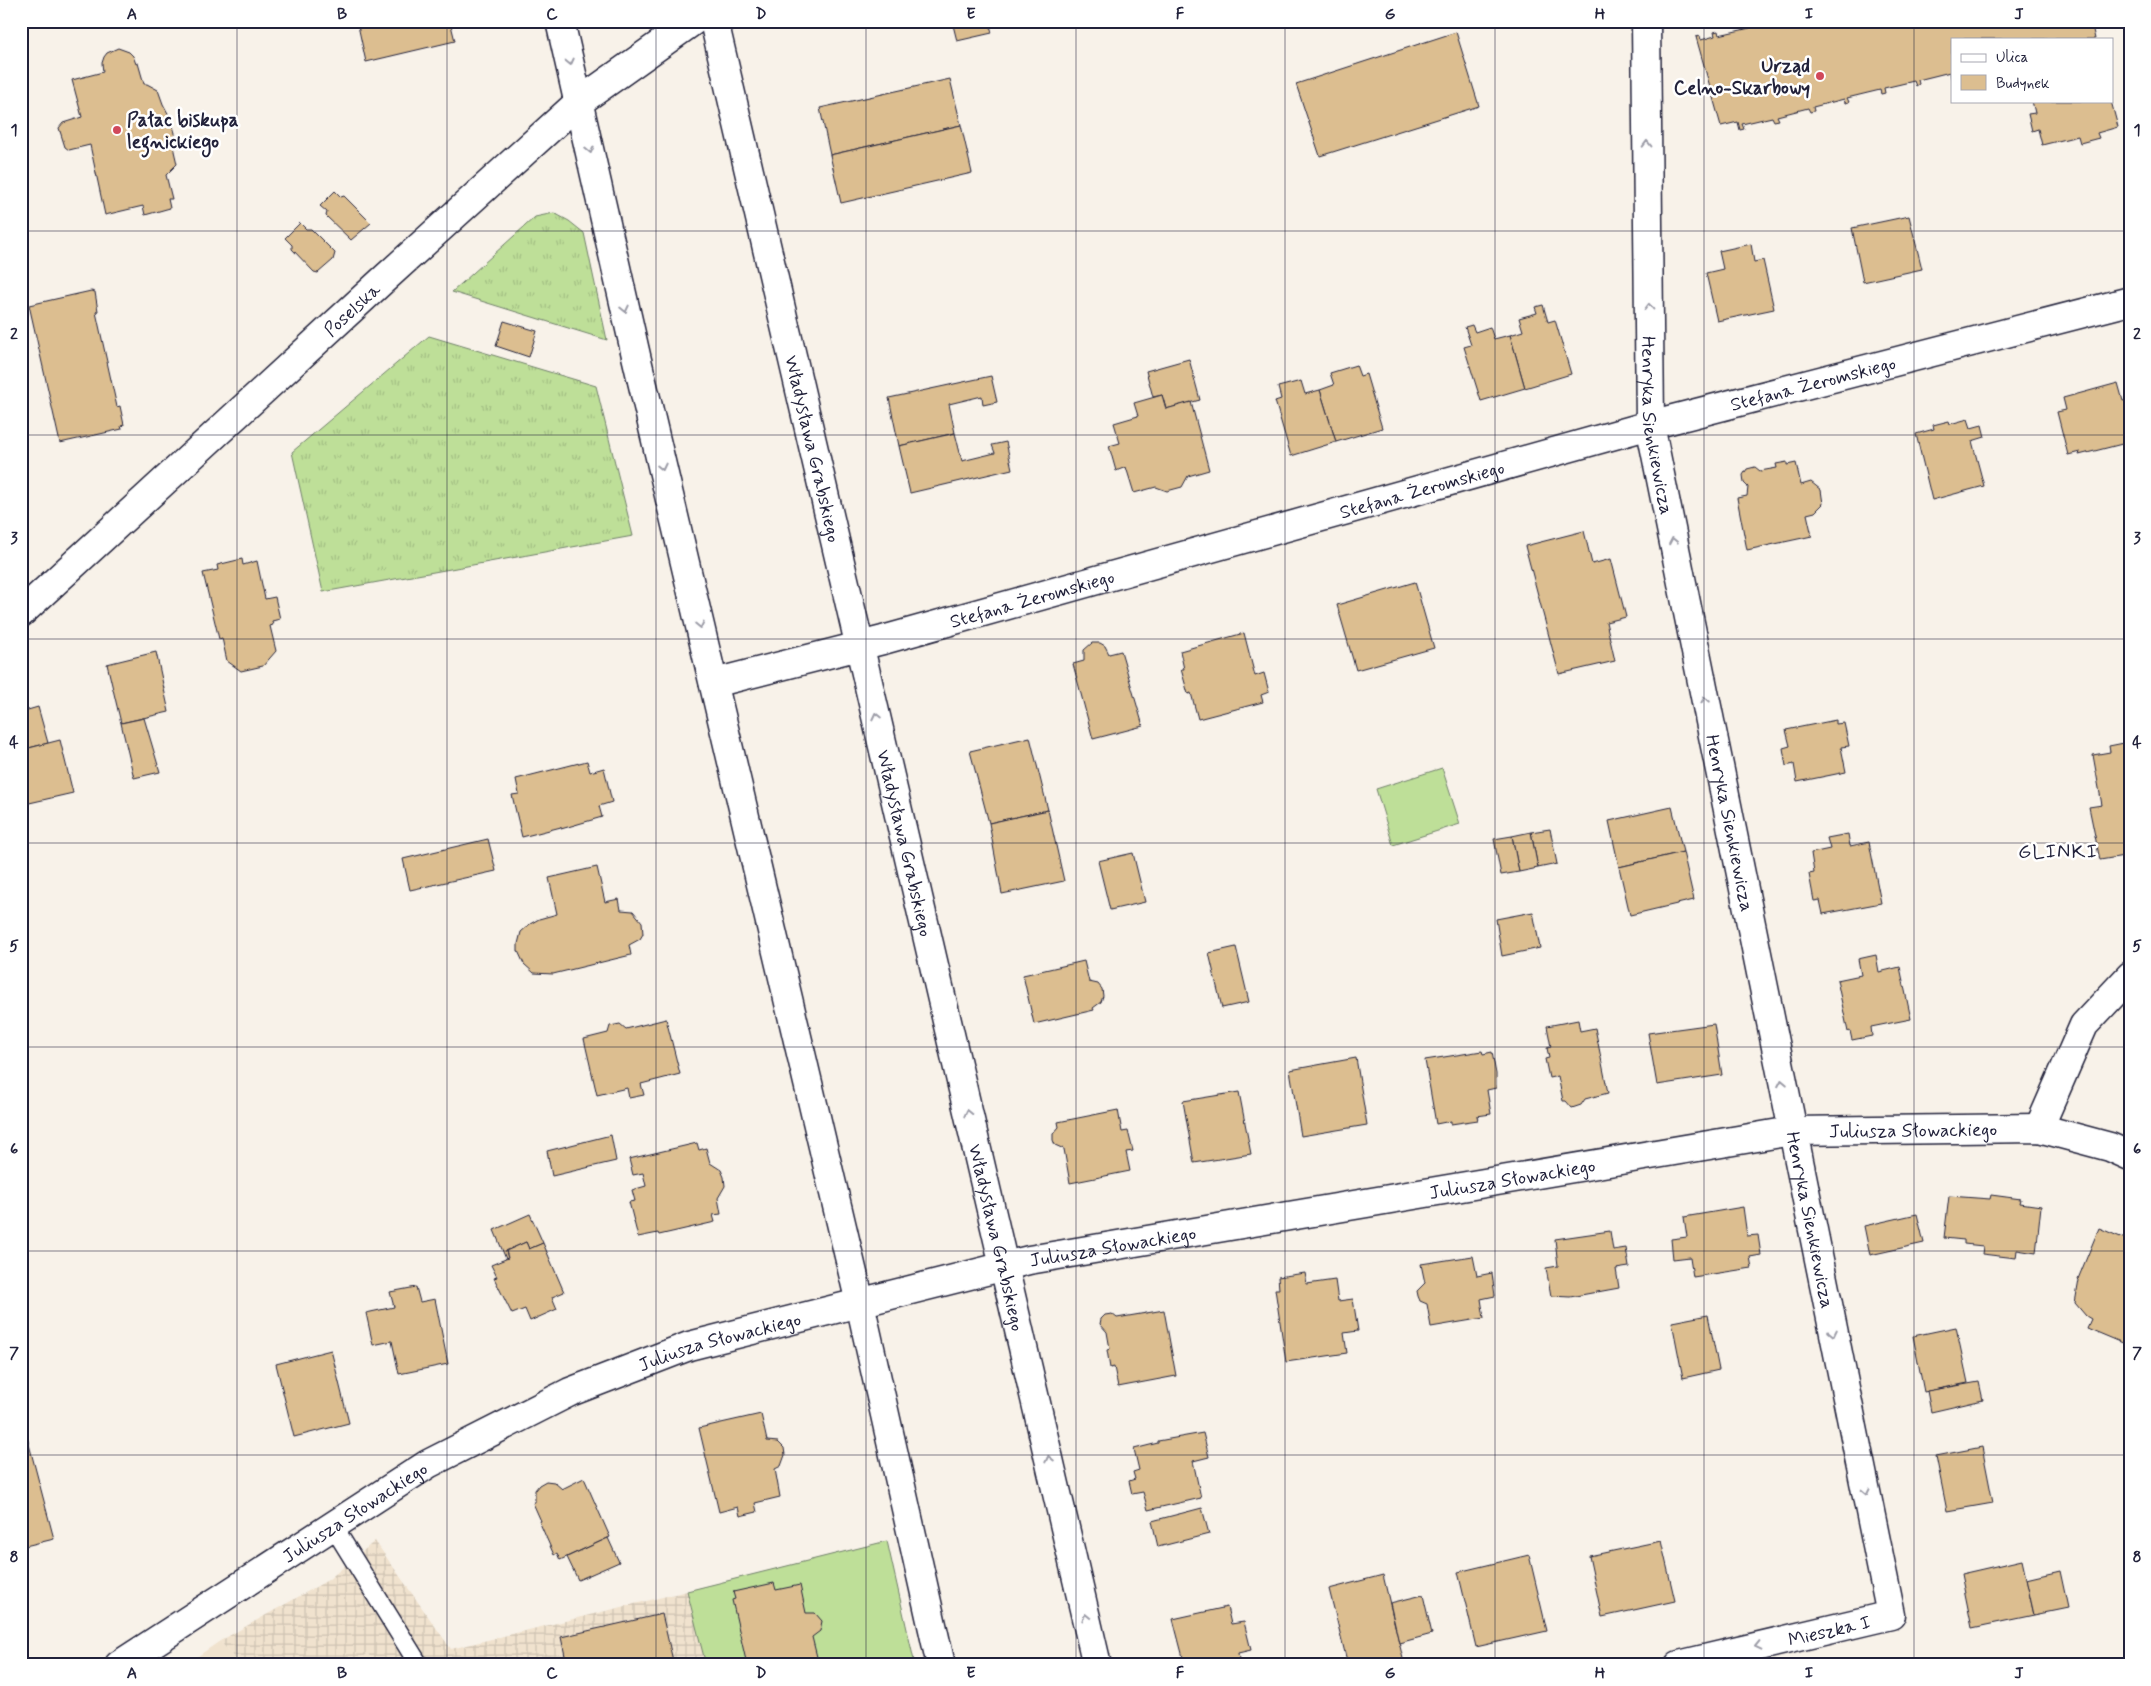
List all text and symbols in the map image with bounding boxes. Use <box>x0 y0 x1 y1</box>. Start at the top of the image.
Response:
text: A <box>127 4 137 25</box>
text: B <box>337 4 347 25</box>
text: C <box>546 4 558 25</box>
text: D <box>755 4 767 25</box>
text: E <box>966 4 976 25</box>
text: F <box>1176 4 1185 25</box>
text: G <box>1385 4 1396 25</box>
text: H <box>1595 4 1606 25</box>
text: I <box>1805 4 1814 25</box>
text: J <box>2014 4 2024 25</box>
legend <box>1951 38 2114 102</box>
text: Ulica <box>1996 48 2029 68</box>
place label: Urząd Celno-Skarbowy <box>1674 54 1810 101</box>
one-way arrow <box>564 57 575 66</box>
marker: Urząd Celno-Skarbowy <box>1814 70 1826 82</box>
text: Budynek <box>1996 74 2050 94</box>
place label: Pałac biskupa legnickiego <box>127 108 239 158</box>
text: 1 <box>10 120 18 141</box>
text: 1 <box>2133 120 2141 141</box>
marker: Pałac biskupa legnickiego <box>111 124 123 136</box>
one-way arrow <box>1642 140 1652 148</box>
one-way arrow <box>584 146 595 155</box>
street label: Poselska <box>319 277 387 343</box>
one-way arrow <box>1644 302 1654 310</box>
one-way arrow <box>620 304 630 313</box>
text: 2 <box>10 324 18 345</box>
text: 2 <box>2133 324 2141 345</box>
street label: Henryka Sienkiewicza <box>1635 336 1679 517</box>
street label: Stefana Żeromskiego <box>1728 351 1899 418</box>
street label: Władysława Grabskiego <box>778 353 846 545</box>
street label: Stefana Żeromskiego <box>1337 455 1507 525</box>
one-way arrow <box>656 462 667 471</box>
text: 3 <box>10 528 18 549</box>
text: 3 <box>2133 528 2141 549</box>
one-way arrow <box>1669 537 1679 545</box>
street label: Stefana Żeromskiego <box>947 565 1118 635</box>
one-way arrow <box>694 621 705 629</box>
one-way arrow <box>1701 696 1711 705</box>
one-way arrow <box>871 712 882 721</box>
text: 4 <box>9 732 19 753</box>
text: 4 <box>2132 732 2142 753</box>
street label: Henryka Sienkiewicza <box>1699 733 1759 914</box>
street label: Władysława Grabskiego <box>870 747 938 939</box>
district label: GLINKI <box>2018 839 2098 866</box>
text: 5 <box>9 936 19 957</box>
text: 5 <box>2132 936 2142 957</box>
one-way arrow <box>1777 1078 1788 1087</box>
one-way arrow <box>963 1109 974 1118</box>
street label: Juliusza Słowackiego <box>1829 1118 1997 1145</box>
street label: Henryka Sienkiewicza <box>1779 1129 1840 1311</box>
text: 6 <box>10 1139 18 1160</box>
text: 6 <box>2133 1139 2141 1160</box>
street label: Władysława Grabskiego <box>962 1142 1030 1334</box>
street label: Juliusza Słowackiego <box>1427 1153 1597 1206</box>
street label: Juliusza Słowackiego <box>1028 1221 1198 1274</box>
street label: Juliusza Słowackiego <box>635 1307 804 1378</box>
one-way arrow <box>1827 1328 1838 1337</box>
text: 7 <box>9 1343 19 1364</box>
text: 7 <box>2132 1343 2142 1364</box>
one-way arrow <box>1044 1455 1055 1463</box>
street label: Juliusza Słowackiego <box>278 1457 433 1569</box>
one-way arrow <box>1860 1487 1871 1496</box>
text: 8 <box>9 1547 19 1568</box>
text: 8 <box>2132 1547 2142 1568</box>
street label: Mieszka I <box>1786 1610 1873 1653</box>
one-way arrow <box>1081 1613 1092 1622</box>
one-way arrow <box>1754 1640 1763 1651</box>
text: A <box>127 1663 137 1684</box>
text: B <box>337 1663 347 1684</box>
text: C <box>546 1663 558 1684</box>
text: D <box>755 1663 767 1684</box>
text: E <box>966 1663 976 1684</box>
text: F <box>1176 1663 1185 1684</box>
text: G <box>1385 1663 1396 1684</box>
text: H <box>1595 1663 1606 1684</box>
text: I <box>1805 1663 1814 1684</box>
text: J <box>2014 1663 2024 1684</box>

